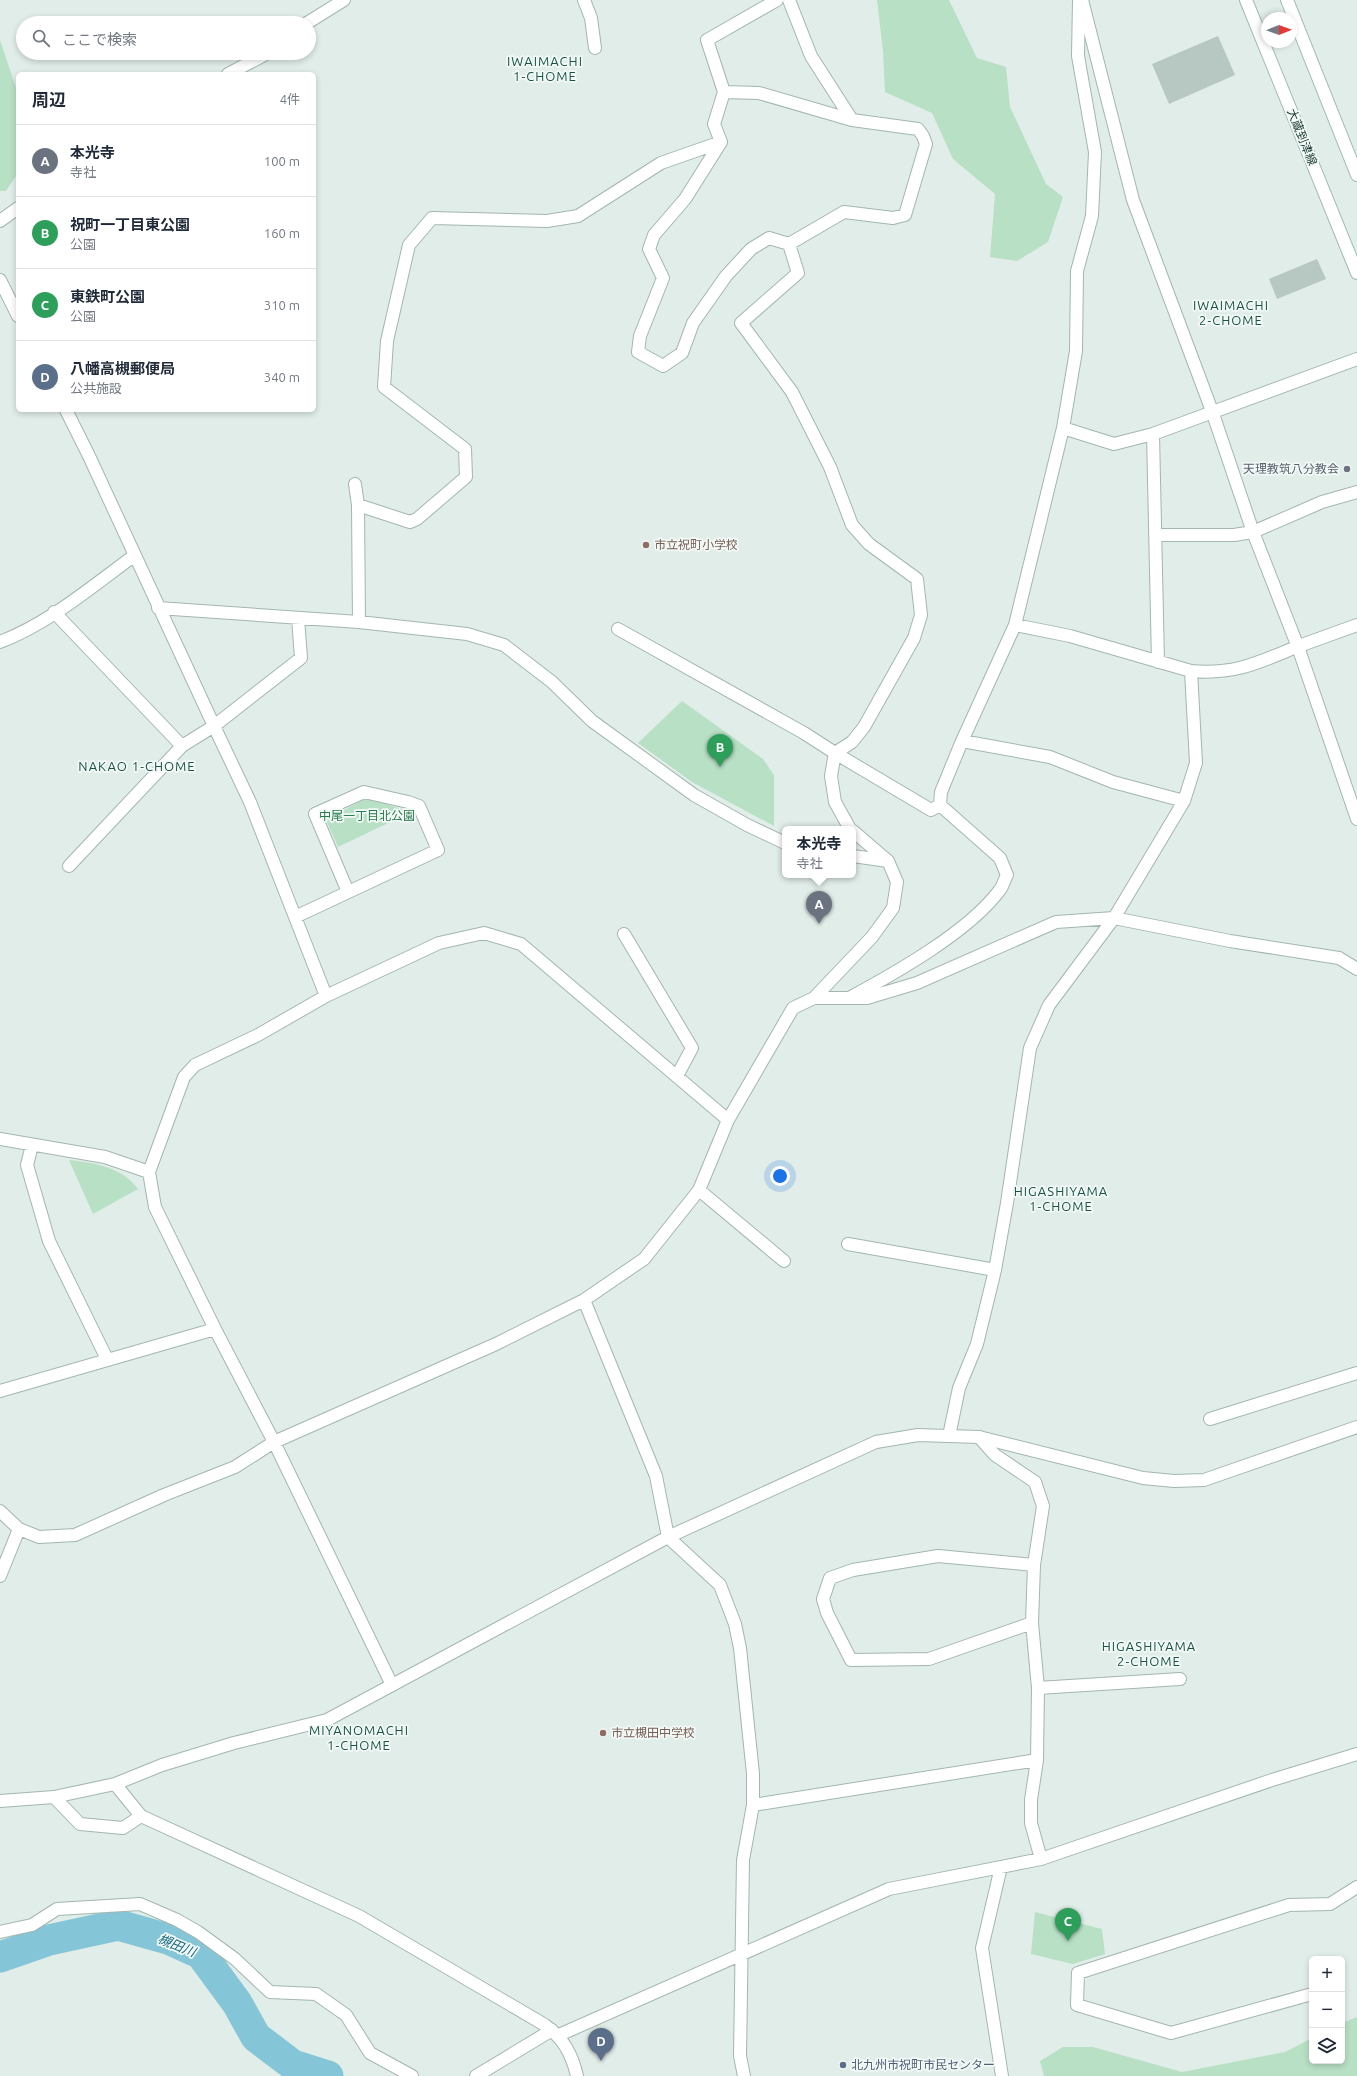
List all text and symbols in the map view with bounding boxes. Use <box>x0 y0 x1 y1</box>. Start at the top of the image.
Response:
north arrow <box>1261 12 1297 48</box>
search box <box>16 16 316 60</box>
icon: search <box>30 27 52 49</box>
text: ここで検索 <box>62 31 137 48</box>
district label: IWAIMACHI 1-CHOME <box>507 54 583 83</box>
text: 周辺 <box>32 90 66 109</box>
text: 4件 <box>280 92 300 106</box>
street label: 大蔵到津線 <box>1285 107 1320 167</box>
text: 本光寺 <box>70 144 115 161</box>
text: A <box>40 154 50 168</box>
text: 100 m <box>264 154 300 168</box>
text: 寺社 <box>70 165 96 179</box>
text: 祝町一丁目東公園 <box>70 216 190 233</box>
text: B <box>41 226 49 240</box>
text: 160 m <box>264 226 300 240</box>
text: 公園 <box>70 237 96 251</box>
text: 東鉄町公園 <box>70 288 145 305</box>
text: C <box>41 298 49 312</box>
text: 310 m <box>264 298 300 312</box>
district label: IWAIMACHI 2-CHOME <box>1193 298 1269 327</box>
text: 公園 <box>70 309 96 323</box>
text: 八幡高槻郵便局 <box>70 360 175 377</box>
text: D <box>40 370 50 384</box>
text: 340 m <box>264 370 300 384</box>
text: 公共施設 <box>70 381 122 395</box>
place label: 天理教筑八分教会 <box>1243 462 1339 475</box>
marker: 天理教筑八分教会 <box>1342 464 1352 474</box>
place label: 市立祝町小学校 <box>654 538 738 551</box>
marker: 市立祝町小学校 <box>641 540 651 550</box>
pin: B <box>707 734 733 767</box>
district label: NAKAO 1-CHOME <box>78 759 196 773</box>
park label: 中尾一丁目北公園 <box>319 809 415 822</box>
popup <box>782 826 856 878</box>
text: 本光寺 <box>796 835 842 852</box>
text: 寺社 <box>796 856 823 870</box>
pin: A <box>806 891 832 924</box>
your location <box>770 1166 790 1186</box>
district label: HIGASHIYAMA 1-CHOME <box>1014 1184 1108 1213</box>
district label: HIGASHIYAMA 2-CHOME <box>1102 1639 1196 1668</box>
district label: MIYANOMACHI 1-CHOME <box>309 1723 409 1752</box>
place label: 市立槻田中学校 <box>611 1726 695 1739</box>
marker: 市立槻田中学校 <box>598 1728 608 1738</box>
pin: C <box>1055 1908 1081 1941</box>
water label: 槻田川 <box>156 1931 200 1960</box>
map controls <box>1309 1956 1345 2064</box>
button: + <box>1309 1956 1345 1992</box>
button: − <box>1309 1992 1345 2028</box>
pin: D <box>588 2028 614 2061</box>
button: layers <box>1309 2028 1345 2064</box>
place label: 北九州市祝町市民センター <box>851 2058 995 2071</box>
marker: 北九州市祝町市民センター <box>838 2060 848 2070</box>

